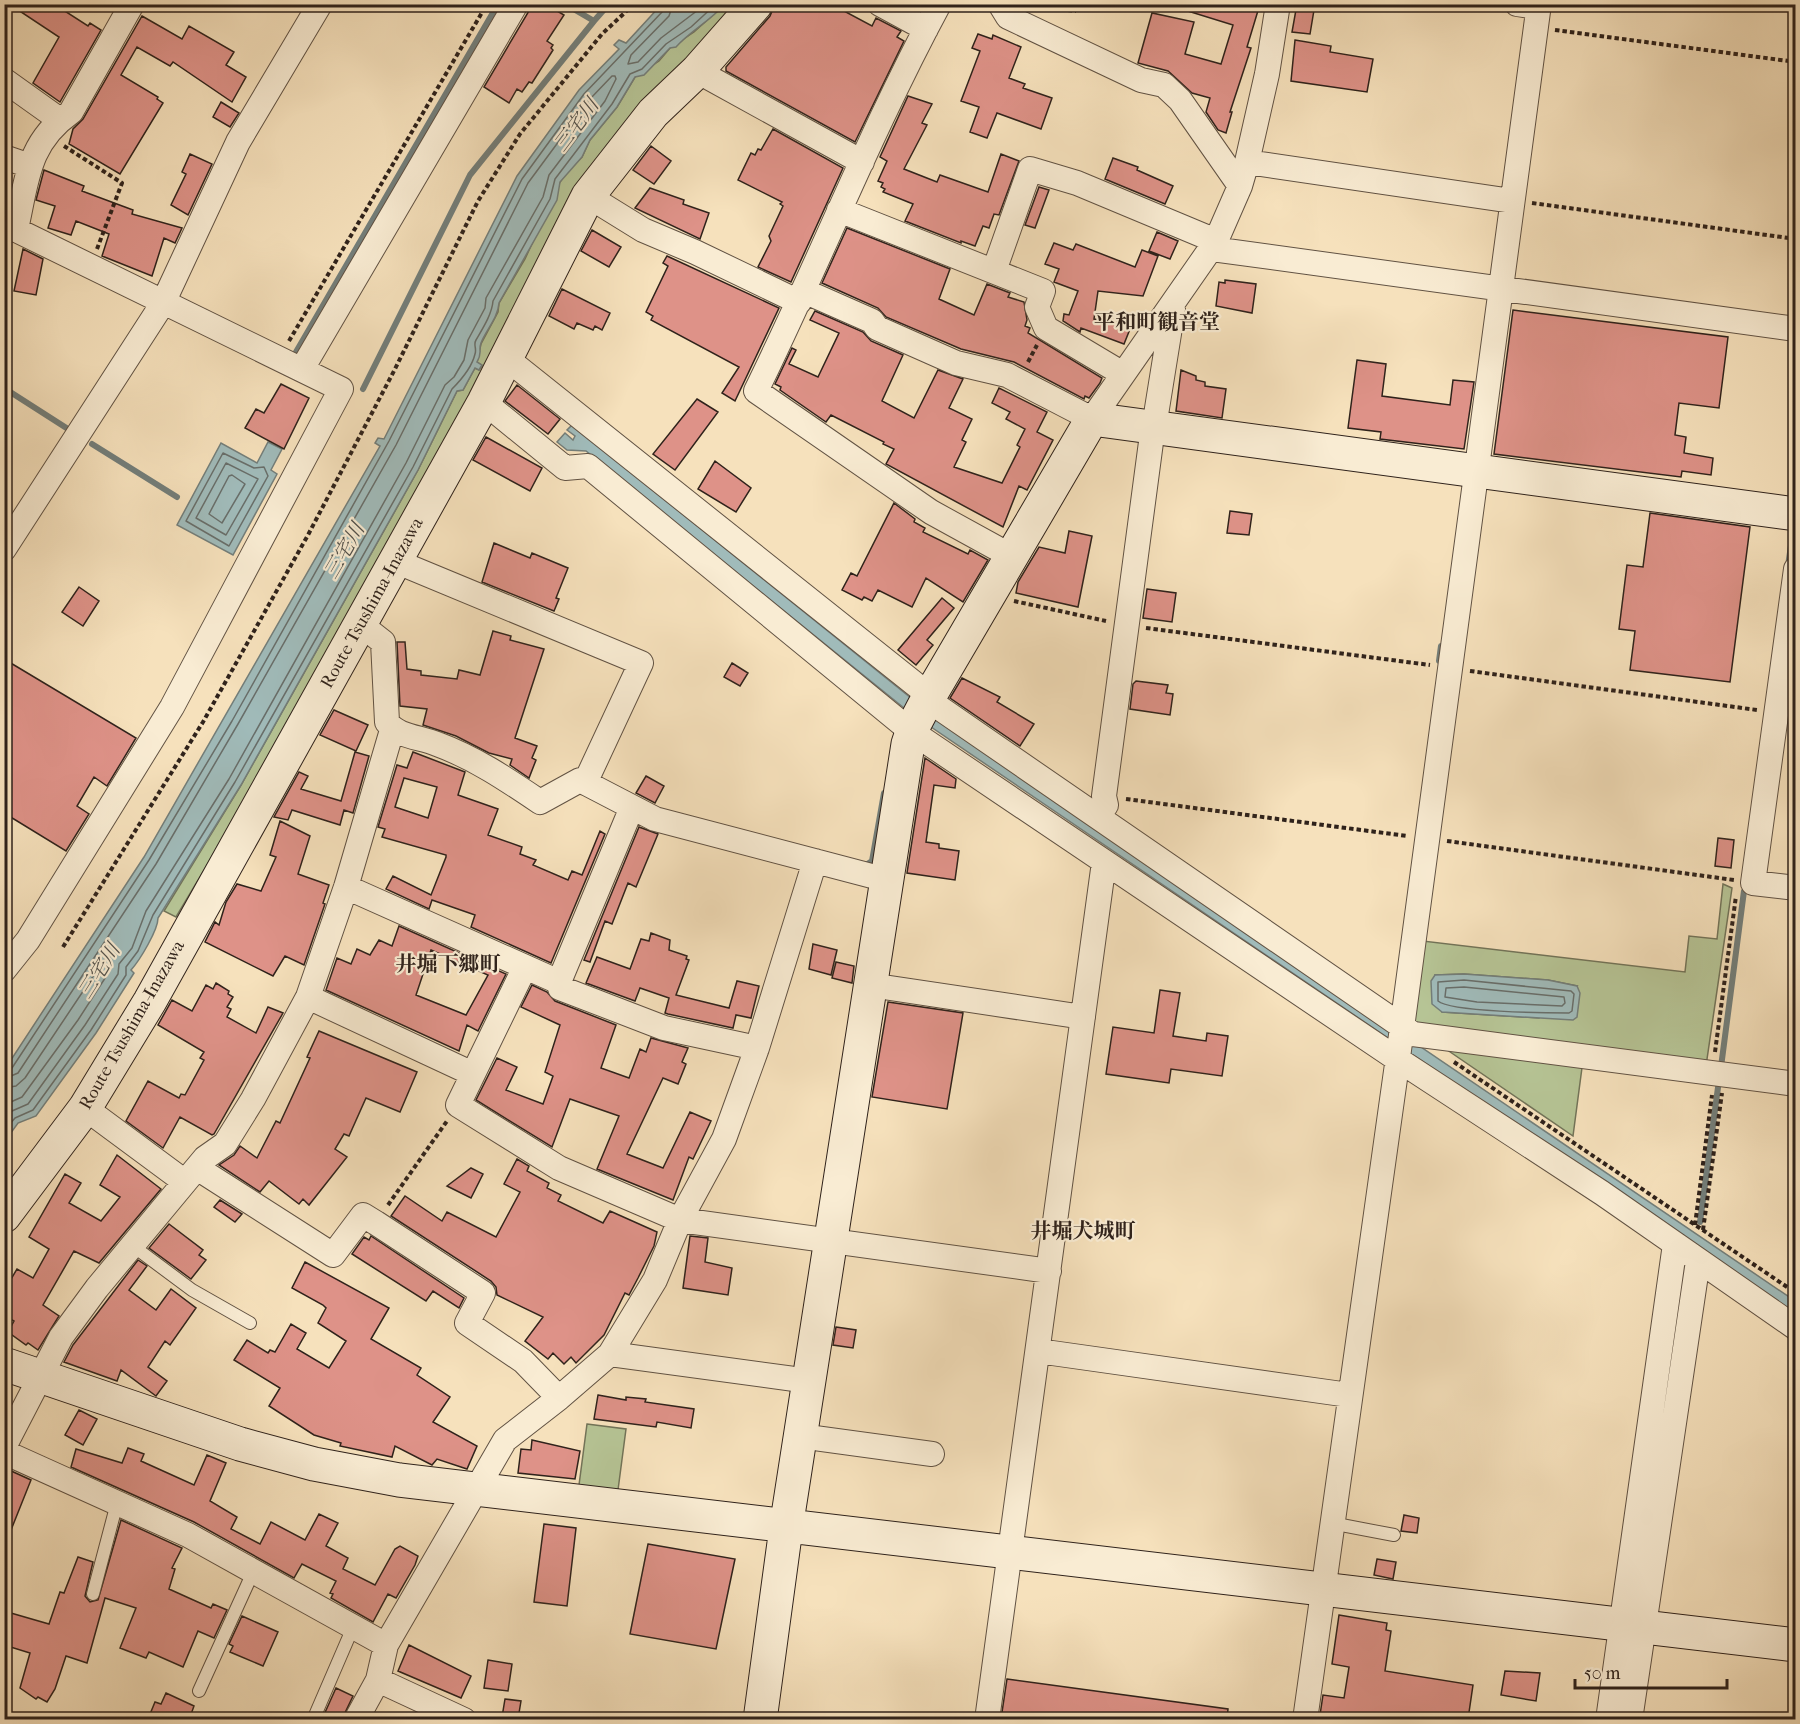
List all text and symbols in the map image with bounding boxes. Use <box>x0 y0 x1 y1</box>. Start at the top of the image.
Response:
water label: 三宅川 <box>549 93 604 156</box>
district label: 平和町観音堂 <box>1094 310 1220 334</box>
street label: Route Tsushima-Inazawa <box>316 513 428 692</box>
water label: 三宅川 <box>319 518 370 583</box>
street label: Route Tsushima-Inazawa <box>75 936 189 1113</box>
water label: 三宅川 <box>73 938 126 1003</box>
district label: 井堀下郷町 <box>396 952 501 976</box>
district label: 井堀犬城町 <box>1031 1219 1136 1243</box>
scale bar <box>1575 1652 1726 1690</box>
text: 50 m <box>1584 1663 1621 1684</box>

